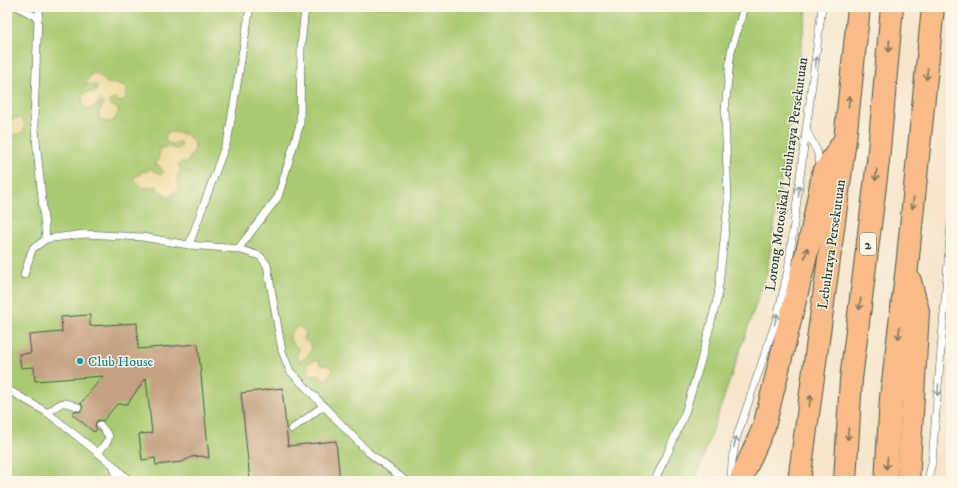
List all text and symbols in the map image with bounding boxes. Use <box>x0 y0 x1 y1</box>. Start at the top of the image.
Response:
one-way arrow <box>885 39 892 52</box>
street label: Lorong Motosikal Lebuhraya Persekutuan <box>762 55 812 292</box>
one-way arrow <box>812 56 819 69</box>
one-way arrow <box>923 67 930 80</box>
one-way arrow <box>845 95 853 108</box>
one-way arrow <box>872 168 880 181</box>
street label: Lebuhraya Persekutuan <box>814 177 850 310</box>
one-way arrow <box>795 185 803 198</box>
one-way arrow <box>910 196 917 209</box>
road number: 2 <box>860 233 876 255</box>
one-way arrow <box>803 247 811 260</box>
one-way arrow <box>856 297 864 310</box>
one-way arrow <box>773 313 780 326</box>
one-way arrow <box>895 326 903 339</box>
place label: Club House <box>88 353 154 371</box>
marker: Club House <box>75 356 85 366</box>
one-way arrow <box>935 383 942 396</box>
one-way arrow <box>806 395 814 408</box>
one-way arrow <box>844 427 851 440</box>
one-way arrow <box>732 436 740 449</box>
one-way arrow <box>883 456 891 469</box>

